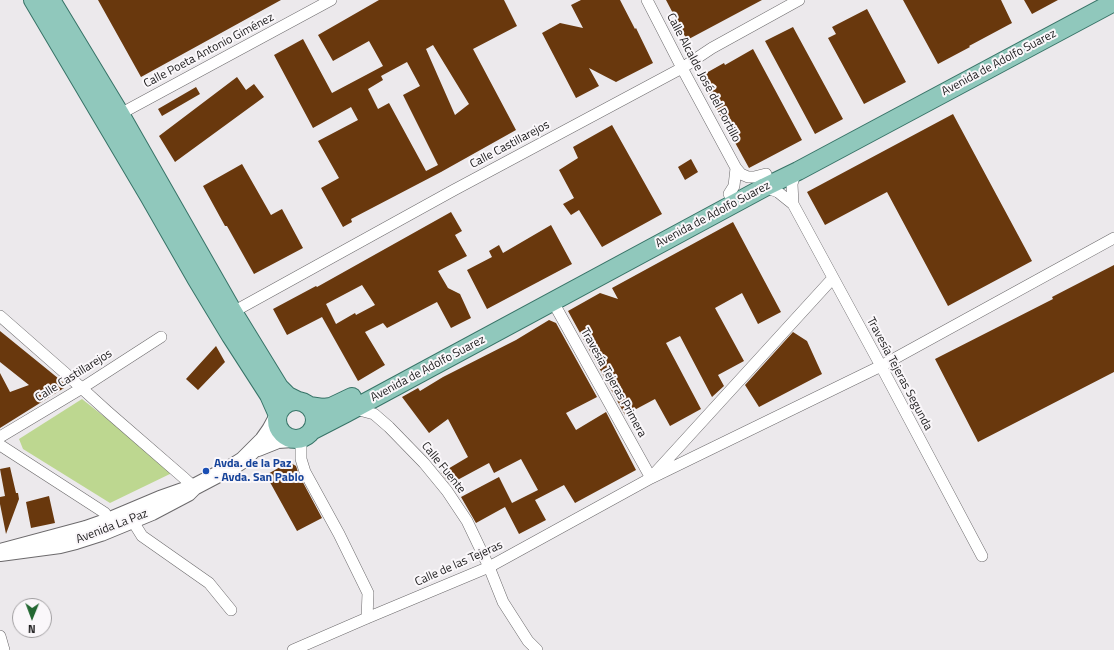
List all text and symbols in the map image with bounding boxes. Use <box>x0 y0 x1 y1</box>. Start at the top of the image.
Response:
street label: Calle Poeta Antonio Giménez <box>141 11 277 91</box>
street label: Calle Alcalde José del Portillo <box>663 11 743 145</box>
street label: Avenida de Adolfo Suarez <box>939 27 1059 99</box>
street label: Calle Castillarejos <box>468 118 552 172</box>
street label: Avenida de Adolfo Suarez <box>653 179 773 251</box>
street label: Travesía Tejeras Segunda <box>863 315 935 433</box>
street label: Travesía Tejeras Primera <box>577 326 649 440</box>
street label: Avenida de Adolfo Suarez <box>368 333 488 405</box>
street label: Calle Castillarejos <box>33 347 115 405</box>
street label: Calle Fuente <box>418 439 468 497</box>
place label: Avda. de la Paz - Avda. San Pablo <box>214 457 304 485</box>
marker: Avda. de la Paz - Avda. San Pablo <box>201 466 211 476</box>
street label: Avenida La Paz <box>74 507 150 547</box>
street label: Calle de las Tejeras <box>413 538 505 590</box>
north arrow <box>12 598 52 638</box>
text: N <box>28 621 36 637</box>

